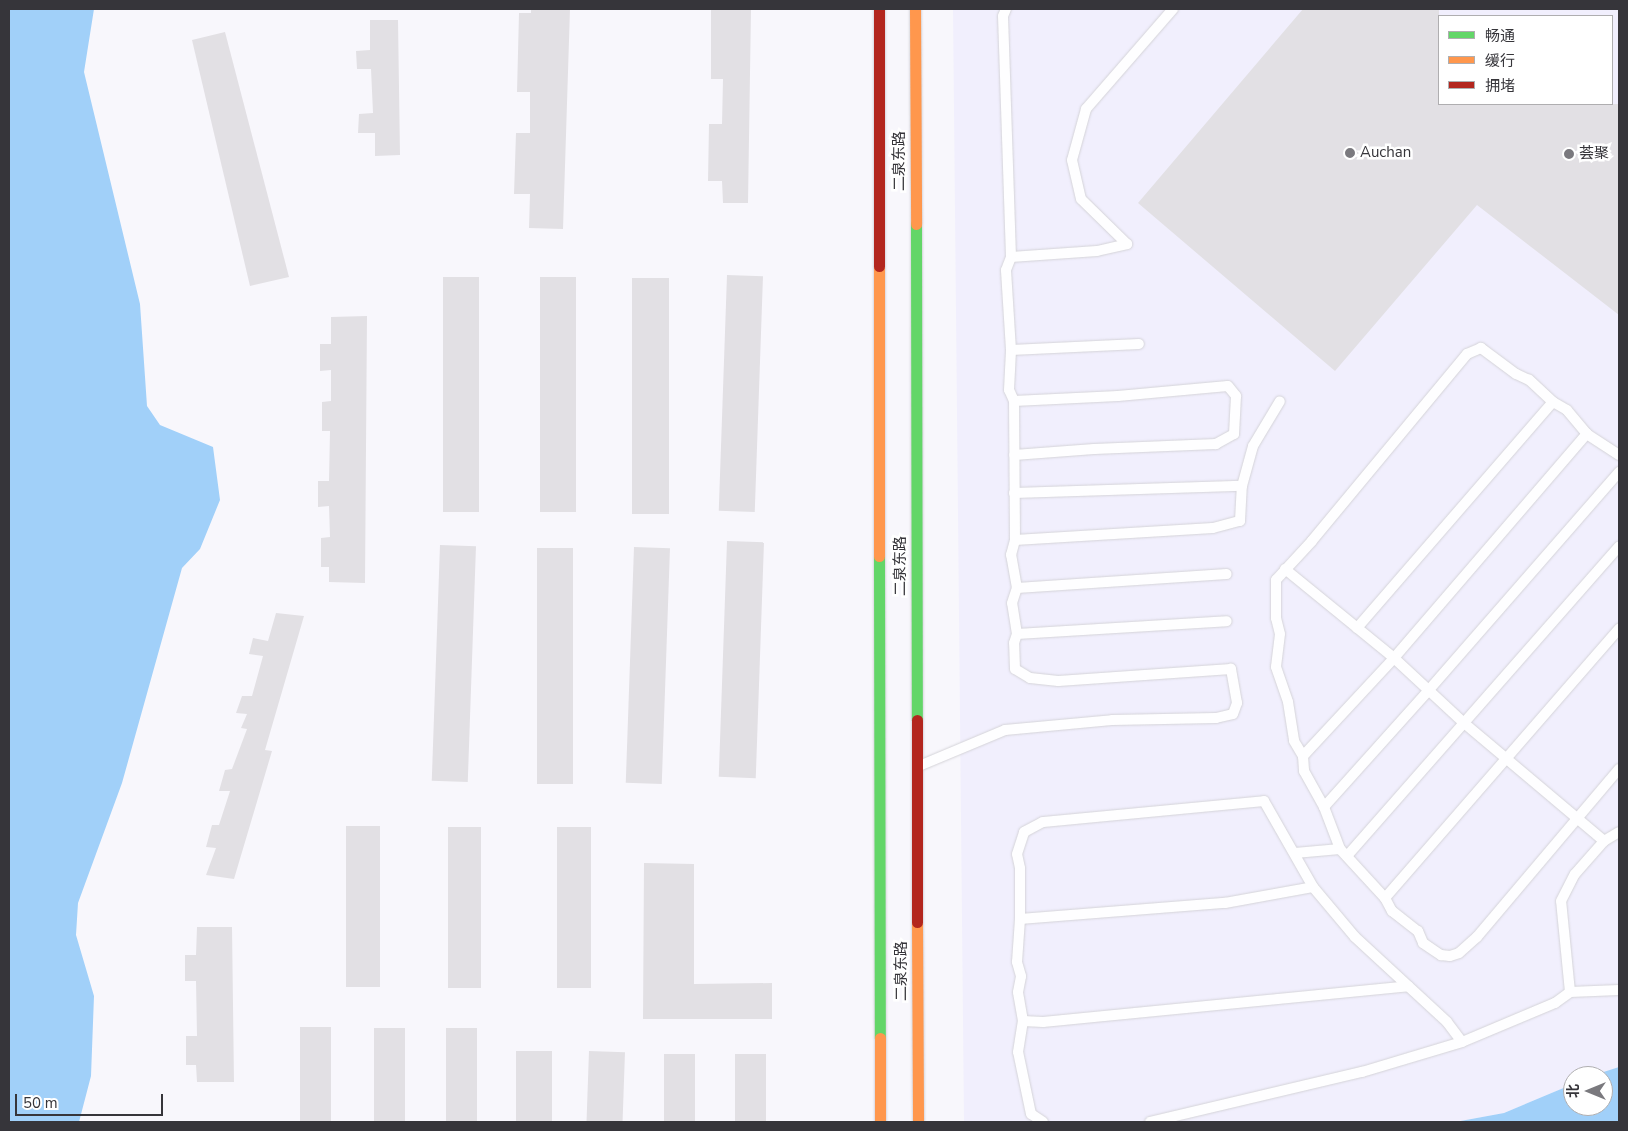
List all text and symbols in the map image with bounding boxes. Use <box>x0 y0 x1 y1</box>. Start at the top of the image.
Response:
legend <box>1438 15 1613 105</box>
text: 畅通 <box>1485 26 1515 46</box>
text: 缓行 <box>1485 51 1515 71</box>
text: 拥堵 <box>1485 76 1515 96</box>
street label: 二泉东路 <box>891 131 909 191</box>
place label: Auchan <box>1360 144 1411 162</box>
place label: 荟聚 <box>1579 145 1609 163</box>
marker: Auchan <box>1344 147 1356 159</box>
marker: 荟聚 <box>1563 148 1575 160</box>
street label: 二泉东路 <box>892 536 910 596</box>
street label: 二泉东路 <box>893 941 911 1001</box>
north arrow <box>1563 1066 1613 1116</box>
scale bar <box>18 1084 165 1116</box>
text: 北 <box>1564 1084 1583 1098</box>
text: 50 m <box>23 1093 58 1113</box>

